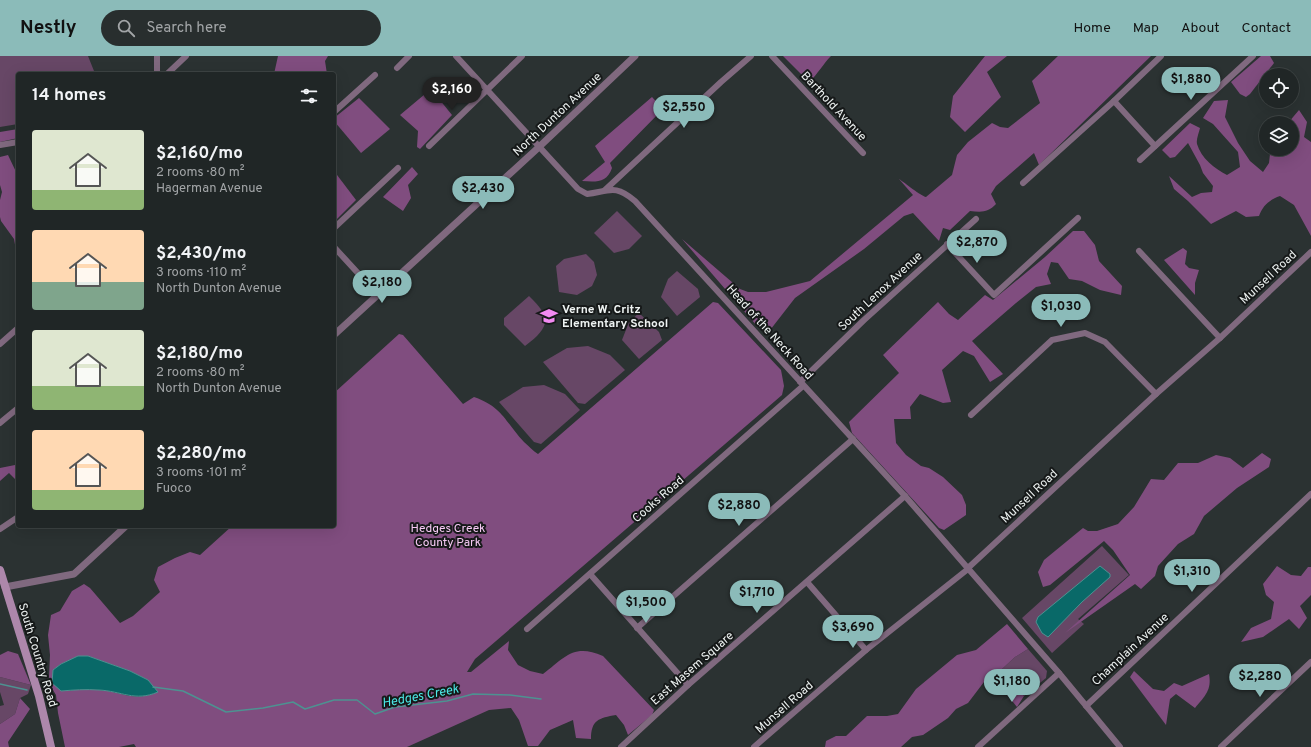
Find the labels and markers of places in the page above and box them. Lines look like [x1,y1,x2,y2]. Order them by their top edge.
pin: $1,880 [1158,67,1224,101]
pin: $2,160 [419,77,485,111]
pin: $2,550 [651,95,717,129]
pin: $2,430 [450,176,516,210]
pin: $2,870 [944,230,1010,264]
pin: $2,180 [349,270,415,304]
pin: $1,030 [1028,294,1094,328]
place label: Verne W. Critz Elementary School [562,302,668,332]
school or university icon: Verne W. Critz Elementary School [539,306,559,326]
pin: $2,880 [706,493,772,527]
pin: $1,310 [1159,559,1225,593]
pin: $1,710 [724,580,790,614]
pin: $1,500 [613,590,679,624]
pin: $3,690 [820,615,886,649]
pin: $2,280 [1227,664,1293,698]
pin: $1,180 [979,669,1045,703]

